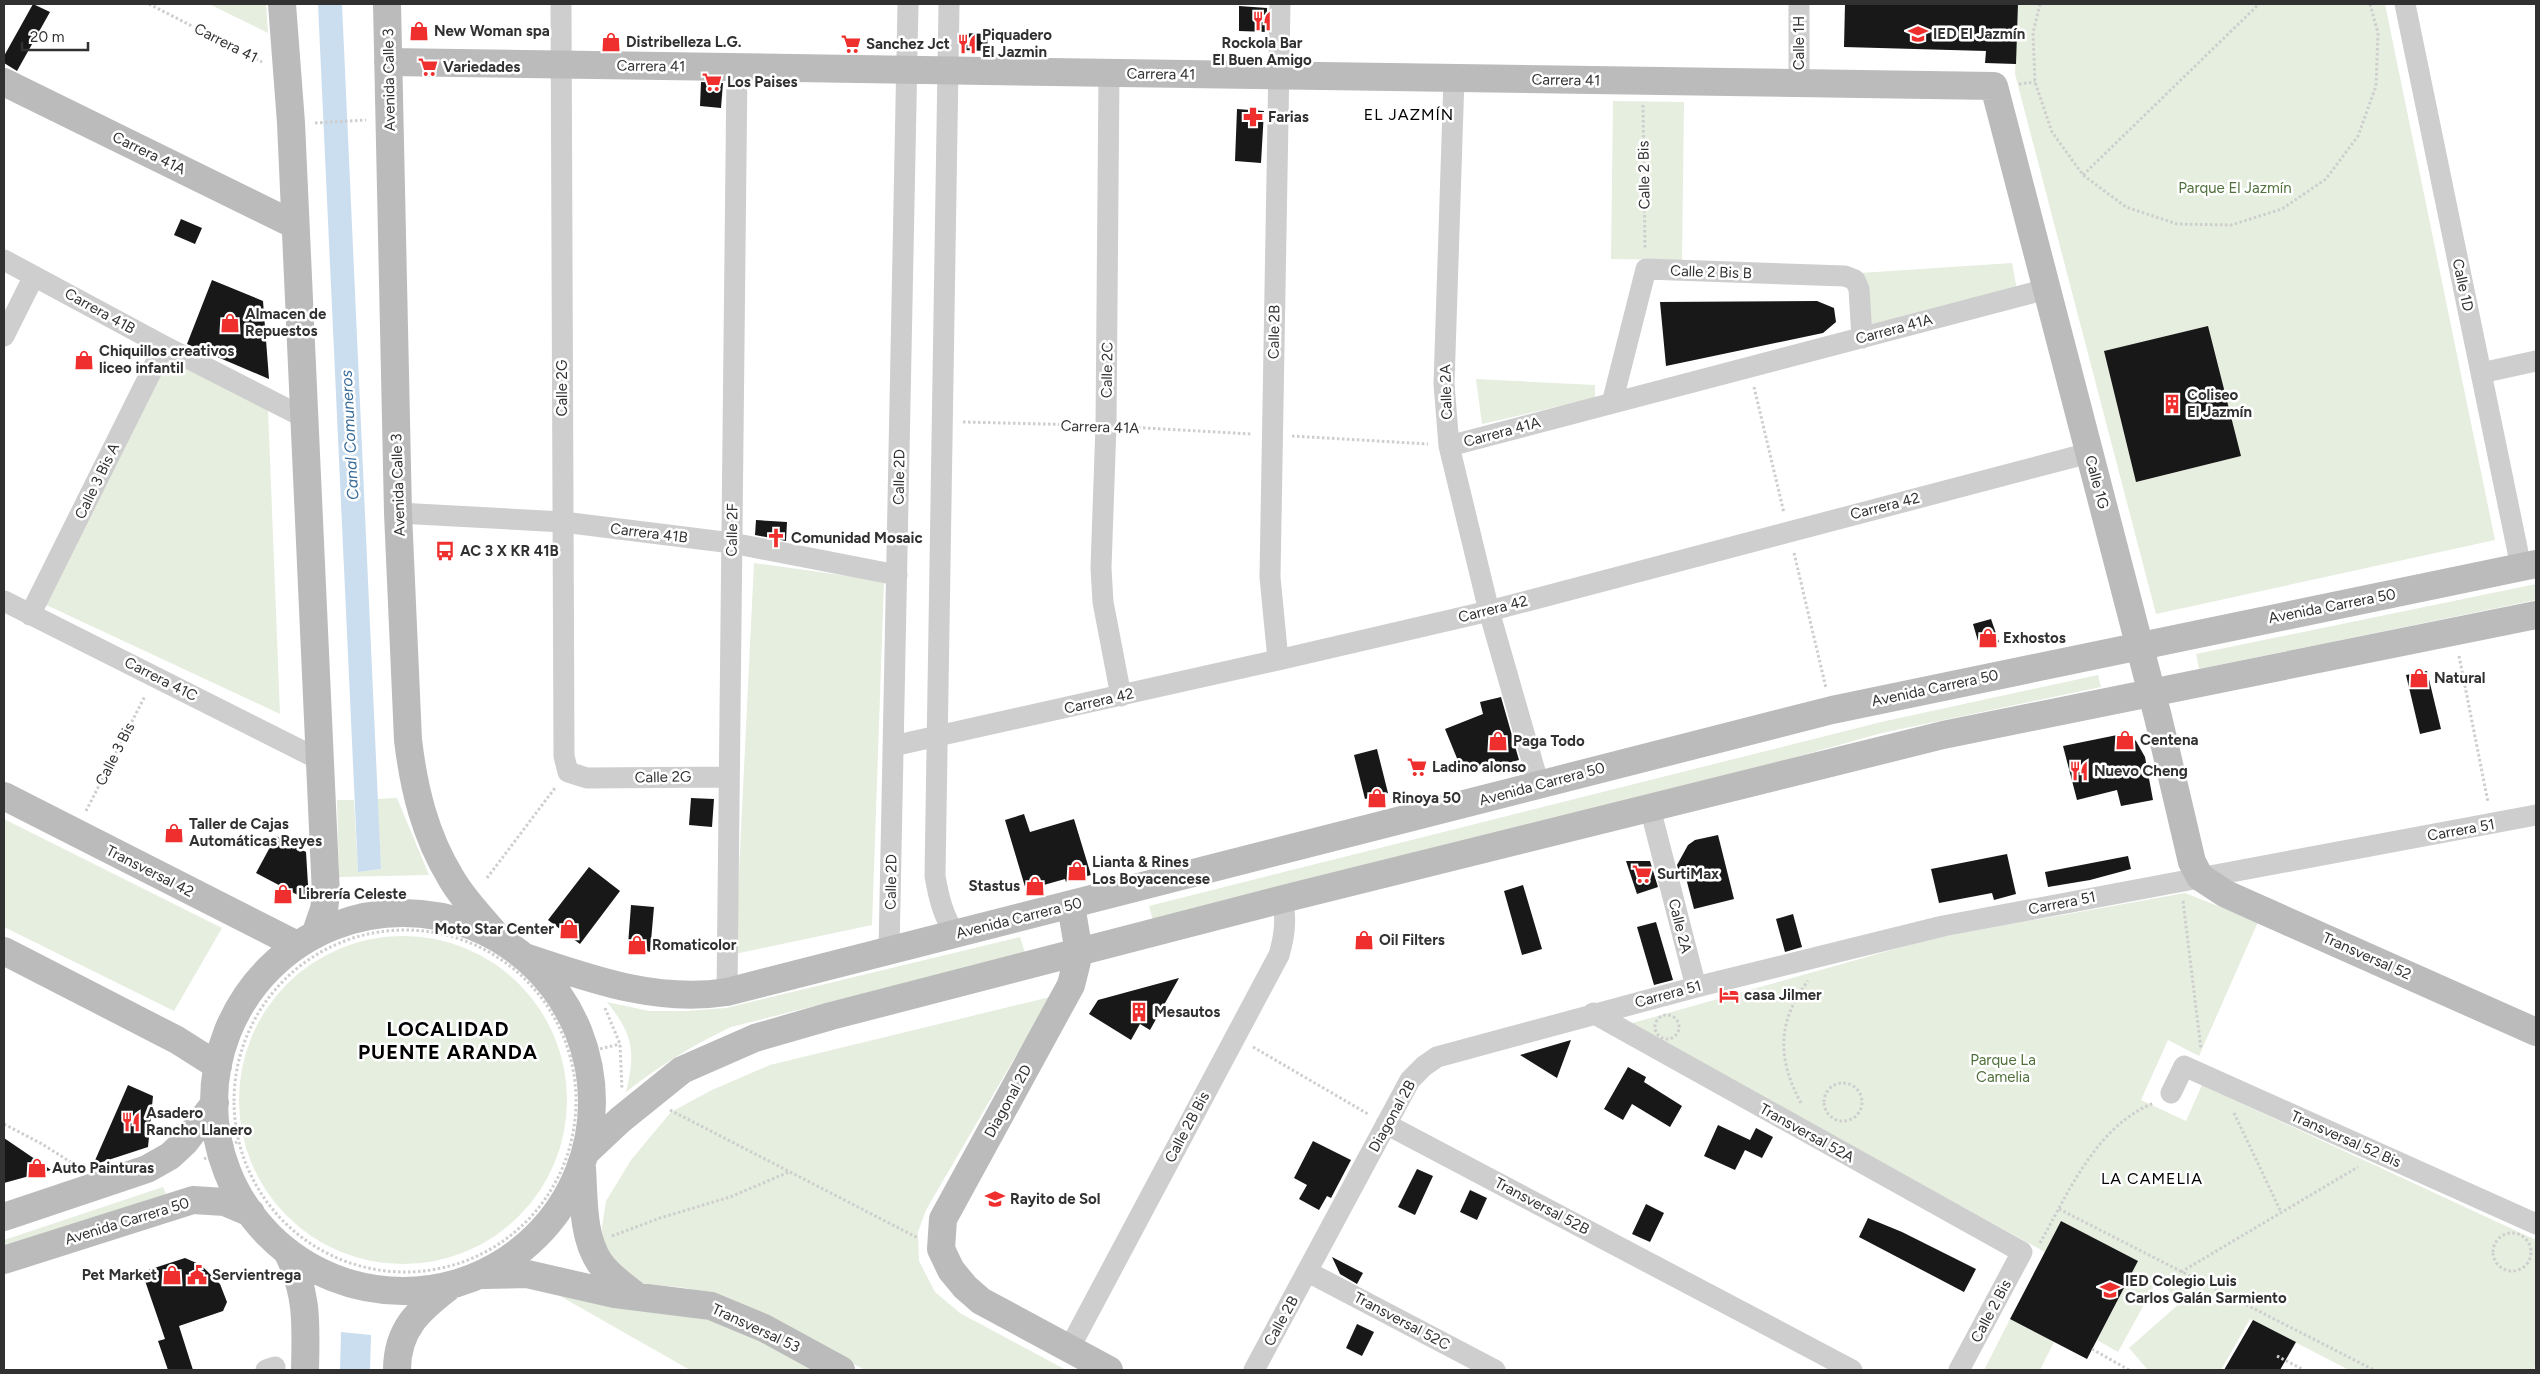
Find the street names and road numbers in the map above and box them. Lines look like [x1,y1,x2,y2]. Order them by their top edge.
street label: Calle 1H [1790,16,1808,70]
street label: Carrera 41 [191,19,261,67]
street label: Avenida Calle 3 [379,28,399,132]
street label: Carrera 41 [616,56,686,76]
street label: Carrera 41 [1126,64,1196,84]
street label: Carrera 41 [1531,70,1601,90]
street label: Carrera 41A [110,128,188,178]
street label: Calle 2 Bis [1634,140,1654,209]
street label: Calle 1D [2449,257,2477,313]
street label: Calle 2 Bis B [1670,262,1752,282]
street label: Carrera 41B [62,284,138,338]
street label: Calle 2B [1265,305,1283,359]
street label: Carrera 41A [1854,310,1934,348]
street label: Calle 2C [1098,342,1116,398]
street label: Calle 2G [553,360,571,416]
street label: Calle 2A [1436,364,1456,420]
street label: Carrera 41A [1462,413,1542,451]
street label: Carrera 41A [1060,417,1140,437]
street label: Avenida Calle 3 [387,433,409,537]
street label: Calle 3 Bis A [71,440,123,522]
street label: Calle 2D [890,449,908,505]
street label: Calle 1G [2081,453,2113,511]
street label: Carrera 42 [1848,489,1922,523]
street label: Calle 2F [723,503,741,557]
street label: Carrera 41B [609,519,689,547]
street label: Avenida Carrera 50 [2267,585,2397,627]
street label: Carrera 42 [1456,592,1530,626]
street label: Carrera 41C [121,653,201,705]
street label: Avenida Carrera 50 [1870,666,2000,710]
street label: Carrera 42 [1062,684,1136,718]
street label: Calle 3 Bis [91,719,139,789]
street label: Avenida Carrera 50 [1477,759,1607,809]
street label: Calle 2G [634,768,692,786]
street label: Carrera 51 [2426,815,2496,845]
street label: Transversal 42 [103,841,197,901]
street label: Calle 2D [882,854,900,910]
street label: Carrera 51 [2027,888,2097,918]
street label: Avenida Carrera 50 [954,894,1084,942]
street label: Calle 2A [1665,897,1695,955]
street label: Transversal 52 [2320,928,2414,984]
street label: Carrera 51 [1633,977,1703,1011]
street label: Diagonal 2D [981,1061,1035,1141]
street label: Diagonal 2B [1365,1077,1419,1155]
street label: Calle 2B Bis [1161,1088,1213,1166]
street label: Transversal 52A [1757,1100,1857,1166]
street label: Transversal 52 Bis [2288,1107,2404,1171]
street label: Transversal 52B [1492,1174,1592,1238]
street label: Avenida Carrera 50 [63,1193,191,1249]
street label: Calle 2 Bis [1967,1276,2015,1346]
street label: Transversal 52C [1351,1288,1453,1354]
street label: Calle 2B [1260,1293,1302,1349]
street label: Transversal 53 [709,1300,803,1356]

